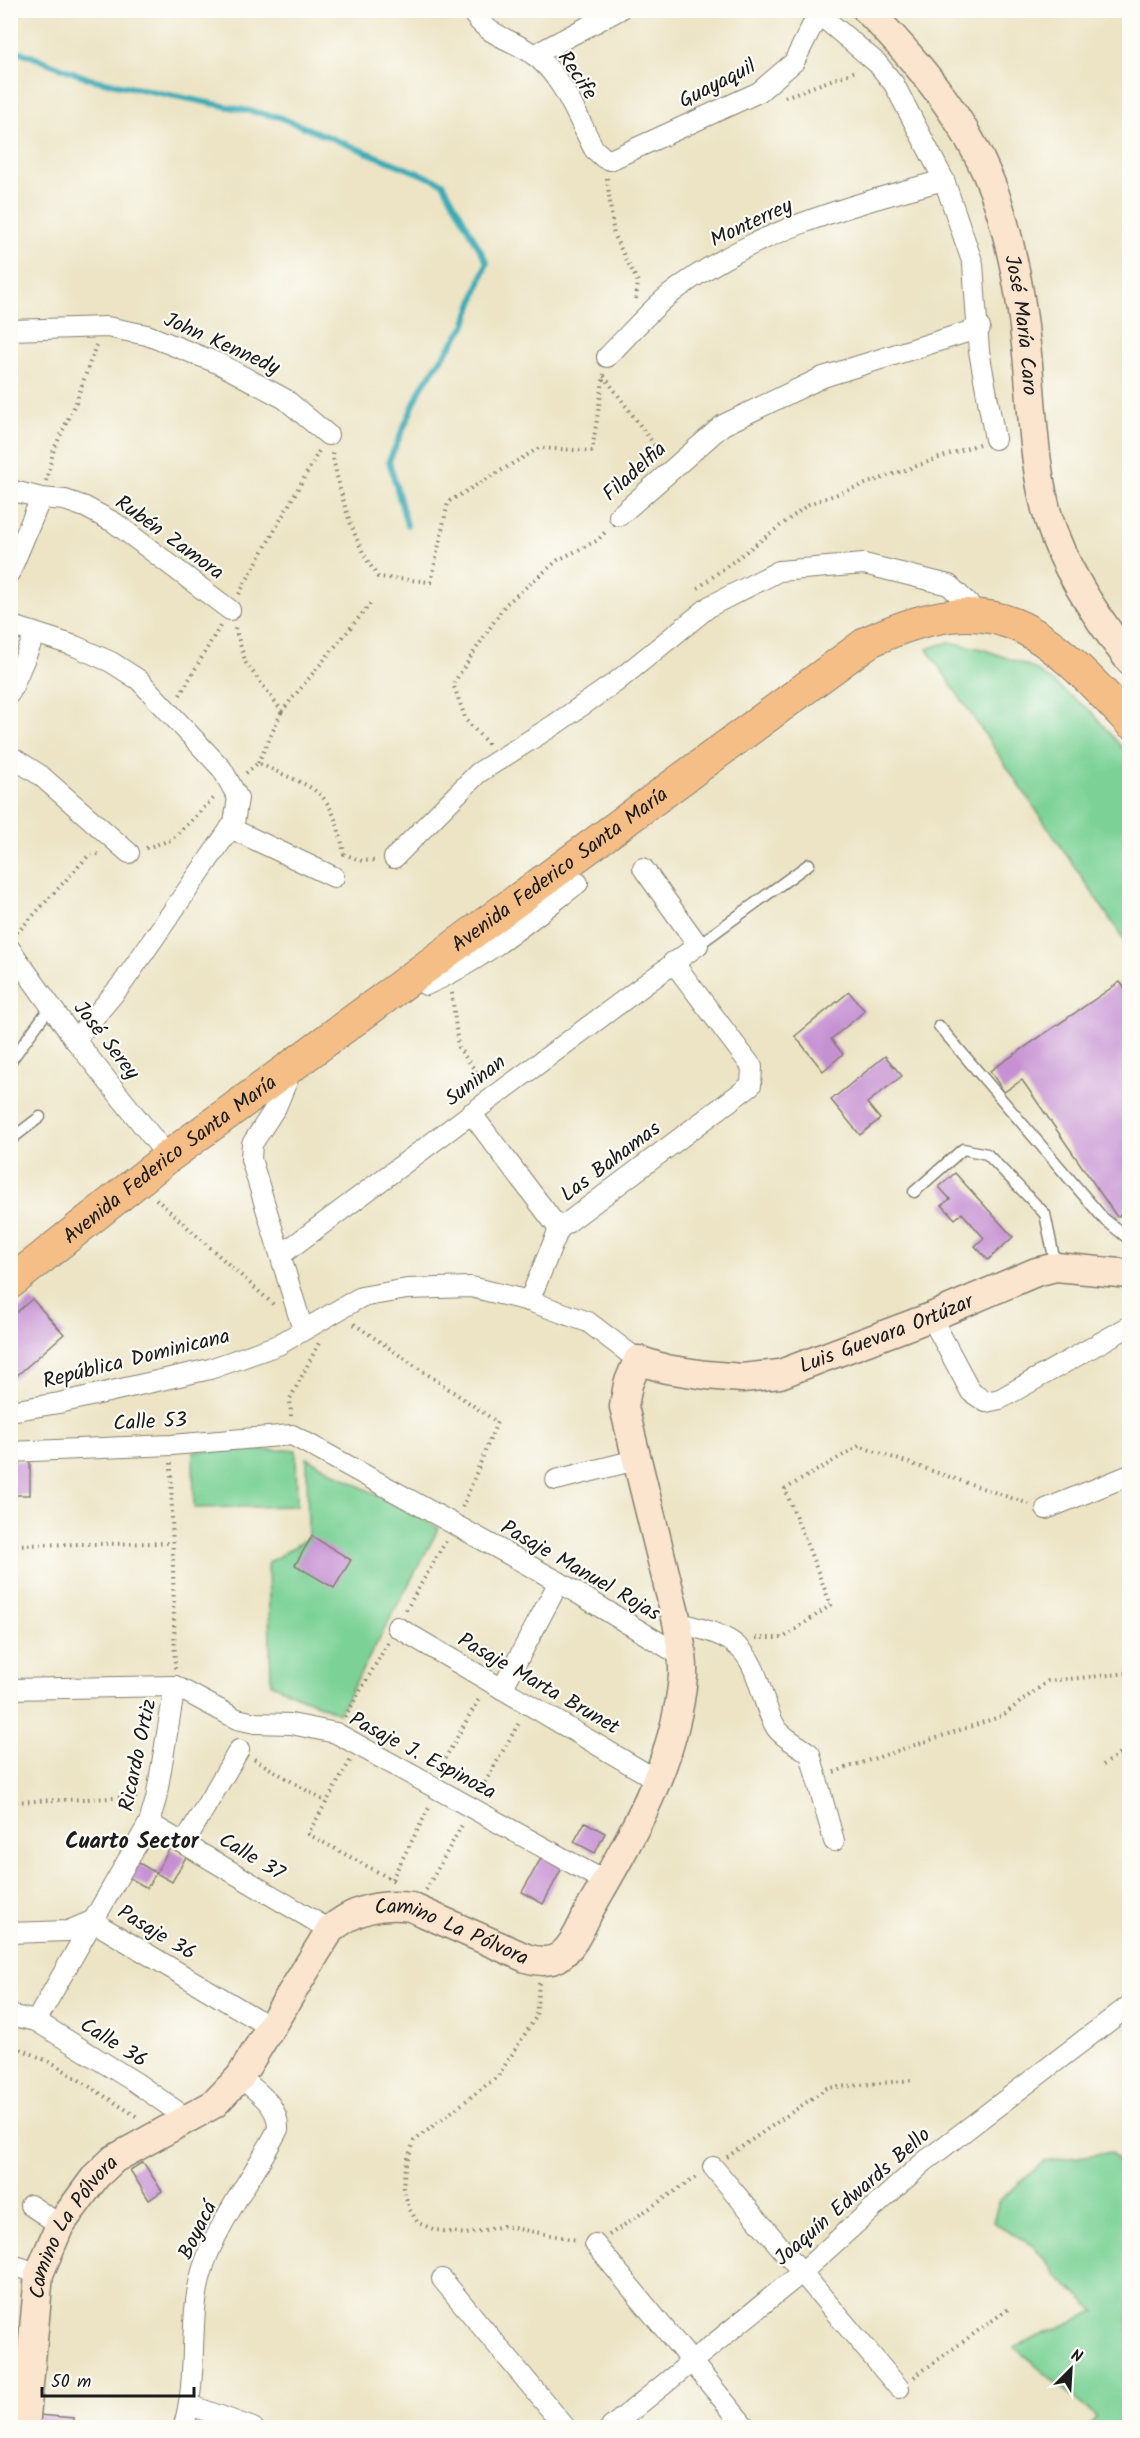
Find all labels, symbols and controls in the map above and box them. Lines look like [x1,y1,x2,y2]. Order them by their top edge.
street label: Recife [548,44,606,108]
street label: Guayaquil [673,51,762,118]
street label: Monterrey [705,190,799,257]
street label: José María Caro [994,252,1046,397]
street label: John Kennedy [158,304,285,385]
street label: Filadelfia [595,434,675,510]
street label: Rubén Zamora [108,487,231,589]
street label: Avenida Federico Santa María [445,779,676,961]
street label: José Serey [64,994,147,1088]
street label: Suninan [438,1047,514,1115]
street label: Avenida Federico Santa María [56,1067,284,1253]
street label: Las Bahamas [554,1113,668,1211]
street label: Luis Guevara Ortúzar [795,1285,980,1383]
street label: República Dominicana [39,1320,233,1399]
street label: Calle 53 [112,1404,188,1441]
street label: Pasaje Manuel Rojas [494,1512,666,1631]
street label: Pasaje Marta Brunet [451,1624,626,1745]
street label: Ricardo Ortiz [110,1696,166,1815]
street label: Pasaje J. Espinoza [343,1704,502,1809]
district label: Cuarto Sector [65,1825,200,1860]
street label: Calle 37 [212,1825,292,1891]
street label: Camino La Pólvora [373,1891,534,1975]
street label: Pasaje 36 [110,1897,202,1970]
street label: Calle 36 [73,2010,153,2077]
street label: Joaquín Edwards Bello [767,2120,939,2275]
street label: Camino La Pólvora [22,2148,127,2300]
street label: Boyacá [170,2194,228,2266]
north arrow [1041,2339,1101,2399]
text: N [1067,2343,1086,2370]
scale bar [42,2360,194,2398]
text: 50 m [51,2368,91,2397]

